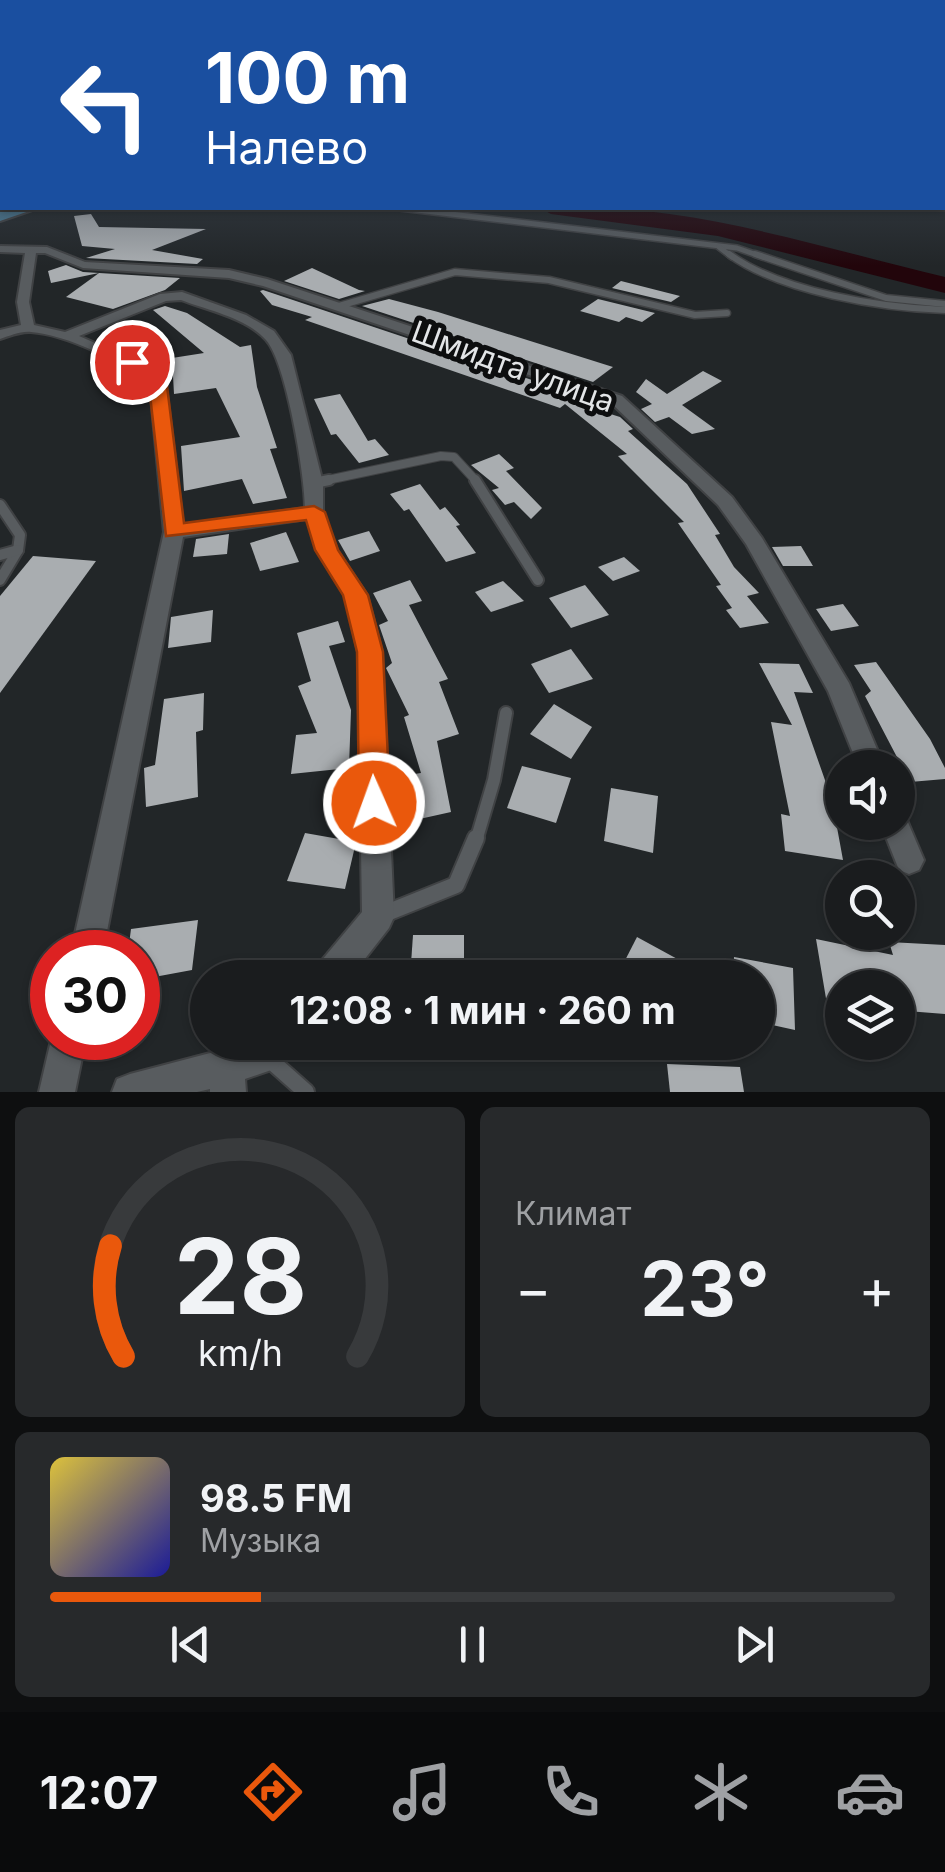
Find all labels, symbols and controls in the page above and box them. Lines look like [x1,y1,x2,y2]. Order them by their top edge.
text: 100 m [205,35,410,120]
icon: left [40,40,170,170]
text: Налево [205,120,368,175]
street label: Шмидта улица [407,313,620,419]
pin [90,320,175,405]
icon: arrive [105,335,160,390]
map controls [825,750,915,1060]
button: sound [825,750,915,840]
position arrow [322,751,426,855]
button: search [825,860,915,950]
speed limit sign: 30 [30,930,160,1060]
button: layers [825,970,915,1060]
text: 12:08 · 1 мин · 260 m [289,987,676,1033]
text: Климат [515,1194,631,1233]
text: 28 [173,1213,307,1339]
text: 23° [640,1243,770,1334]
text: − [515,1256,551,1322]
text: + [859,1256,895,1322]
text: km/h [198,1331,282,1375]
text: 98.5 FM [200,1475,352,1521]
text: Музыка [200,1521,321,1560]
icon: previous [163,1617,218,1672]
icon: pause [445,1617,500,1672]
icon: next [727,1617,782,1672]
icon: directions [238,1757,308,1827]
icon: music [387,1757,457,1827]
icon: phone [536,1757,606,1827]
icon: climate [686,1757,756,1827]
icon: car [835,1757,905,1827]
text: 12:07 [40,1765,158,1820]

